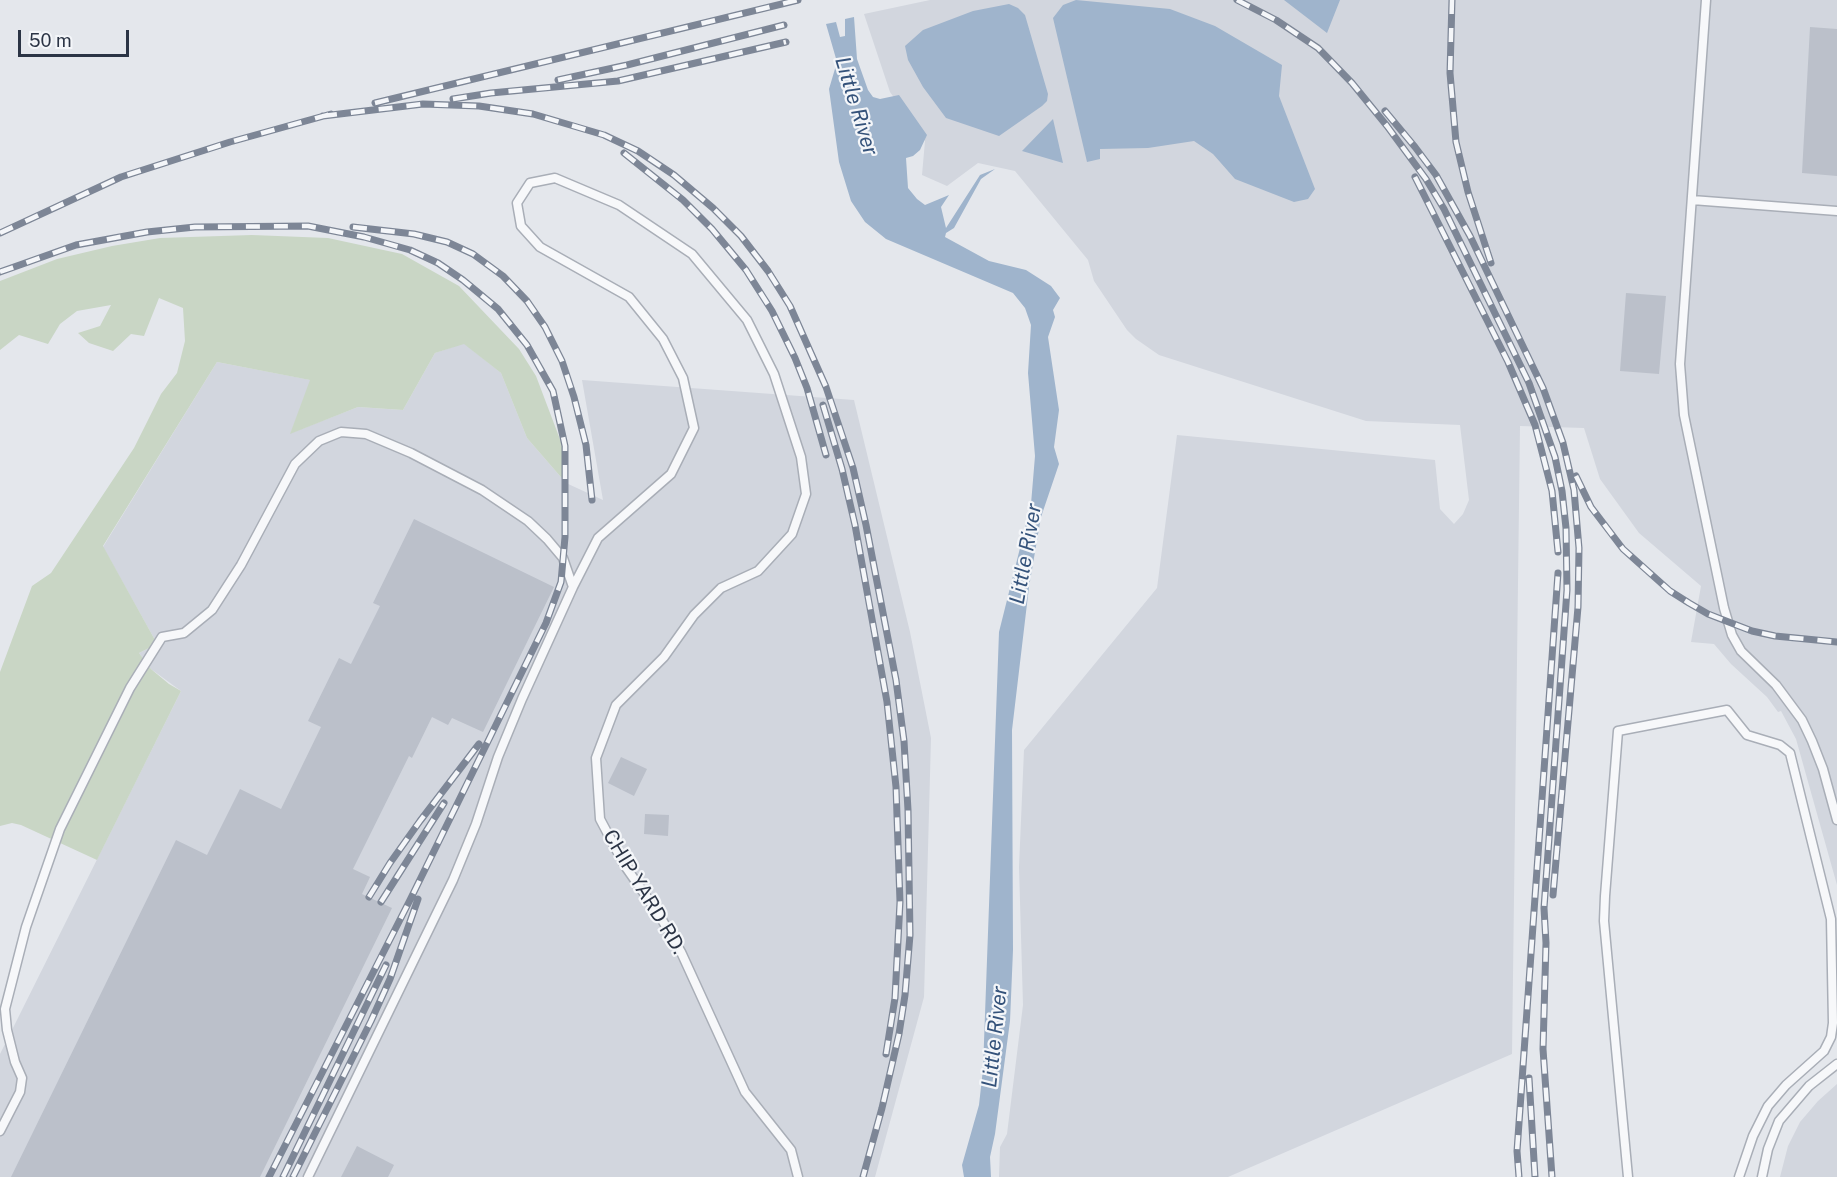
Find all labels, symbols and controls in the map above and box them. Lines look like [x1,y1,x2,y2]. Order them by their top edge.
scale bar [21,18,132,56]
text: 50 m [29,30,72,51]
water label: Little River [829,54,883,158]
water label: Little River [1005,502,1047,606]
street label: CHIP YARD RD. [597,825,691,959]
water label: Little River [977,985,1013,1089]

